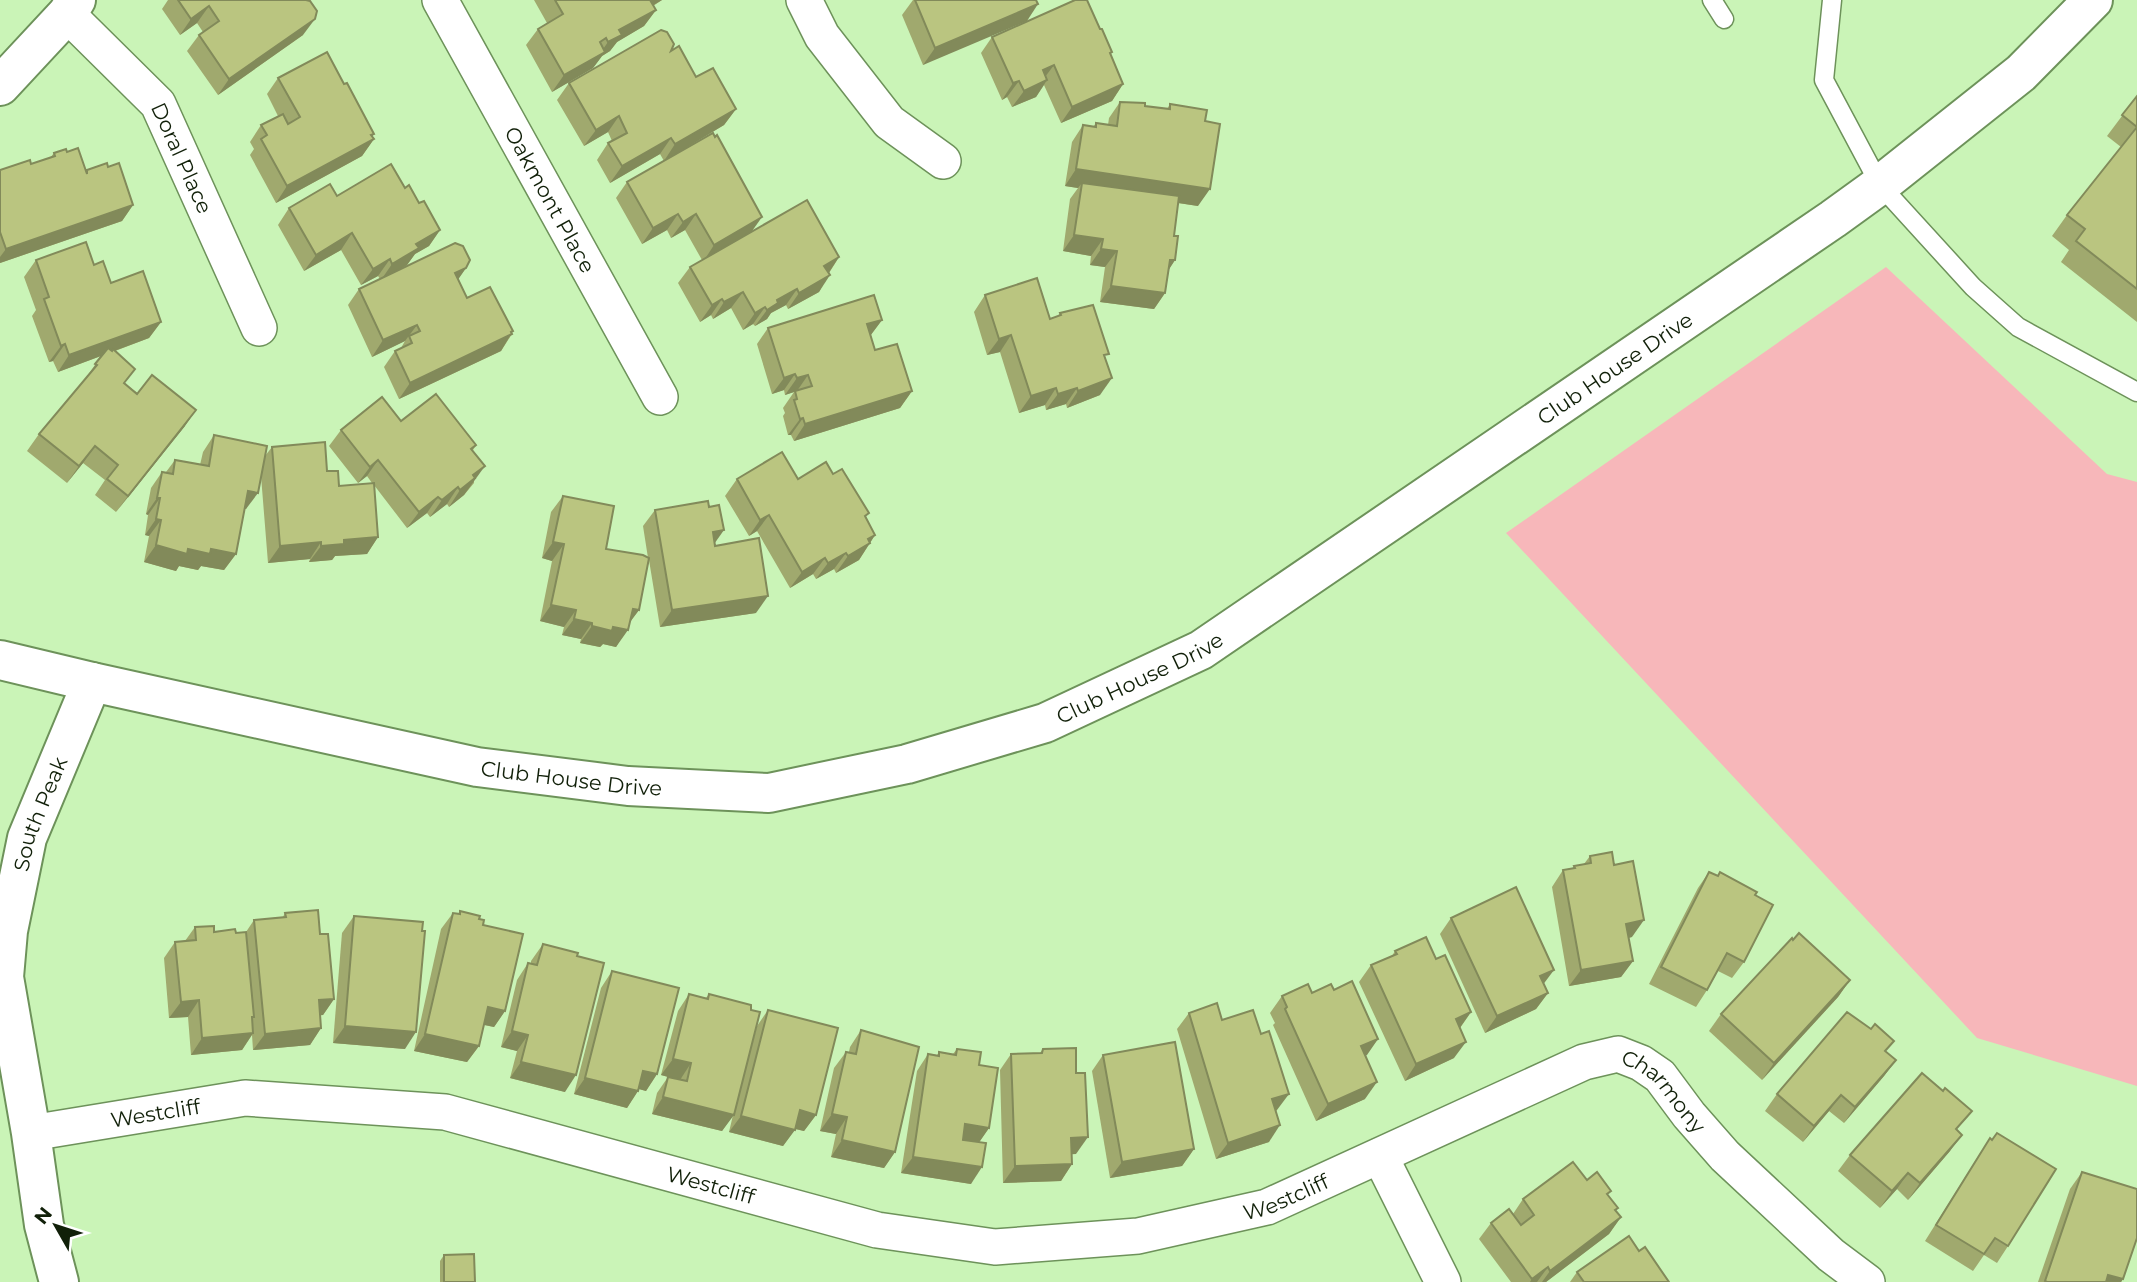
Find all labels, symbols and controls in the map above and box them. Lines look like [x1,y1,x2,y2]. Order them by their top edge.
street label: Doral Place [146,98,218,217]
street label: Oakmont Place [500,122,601,277]
street label: Club House Drive [1532,306,1697,430]
street label: Club House Drive [1052,626,1228,729]
street label: South Peak [8,752,72,873]
street label: Club House Drive [479,755,663,800]
street label: Charmony [1618,1044,1712,1138]
street label: Westcliff [109,1093,203,1132]
street label: Westcliff [664,1161,759,1209]
street label: Westcliff [1241,1168,1333,1225]
north arrow [21,1191,91,1261]
text: N [29,1202,57,1229]

